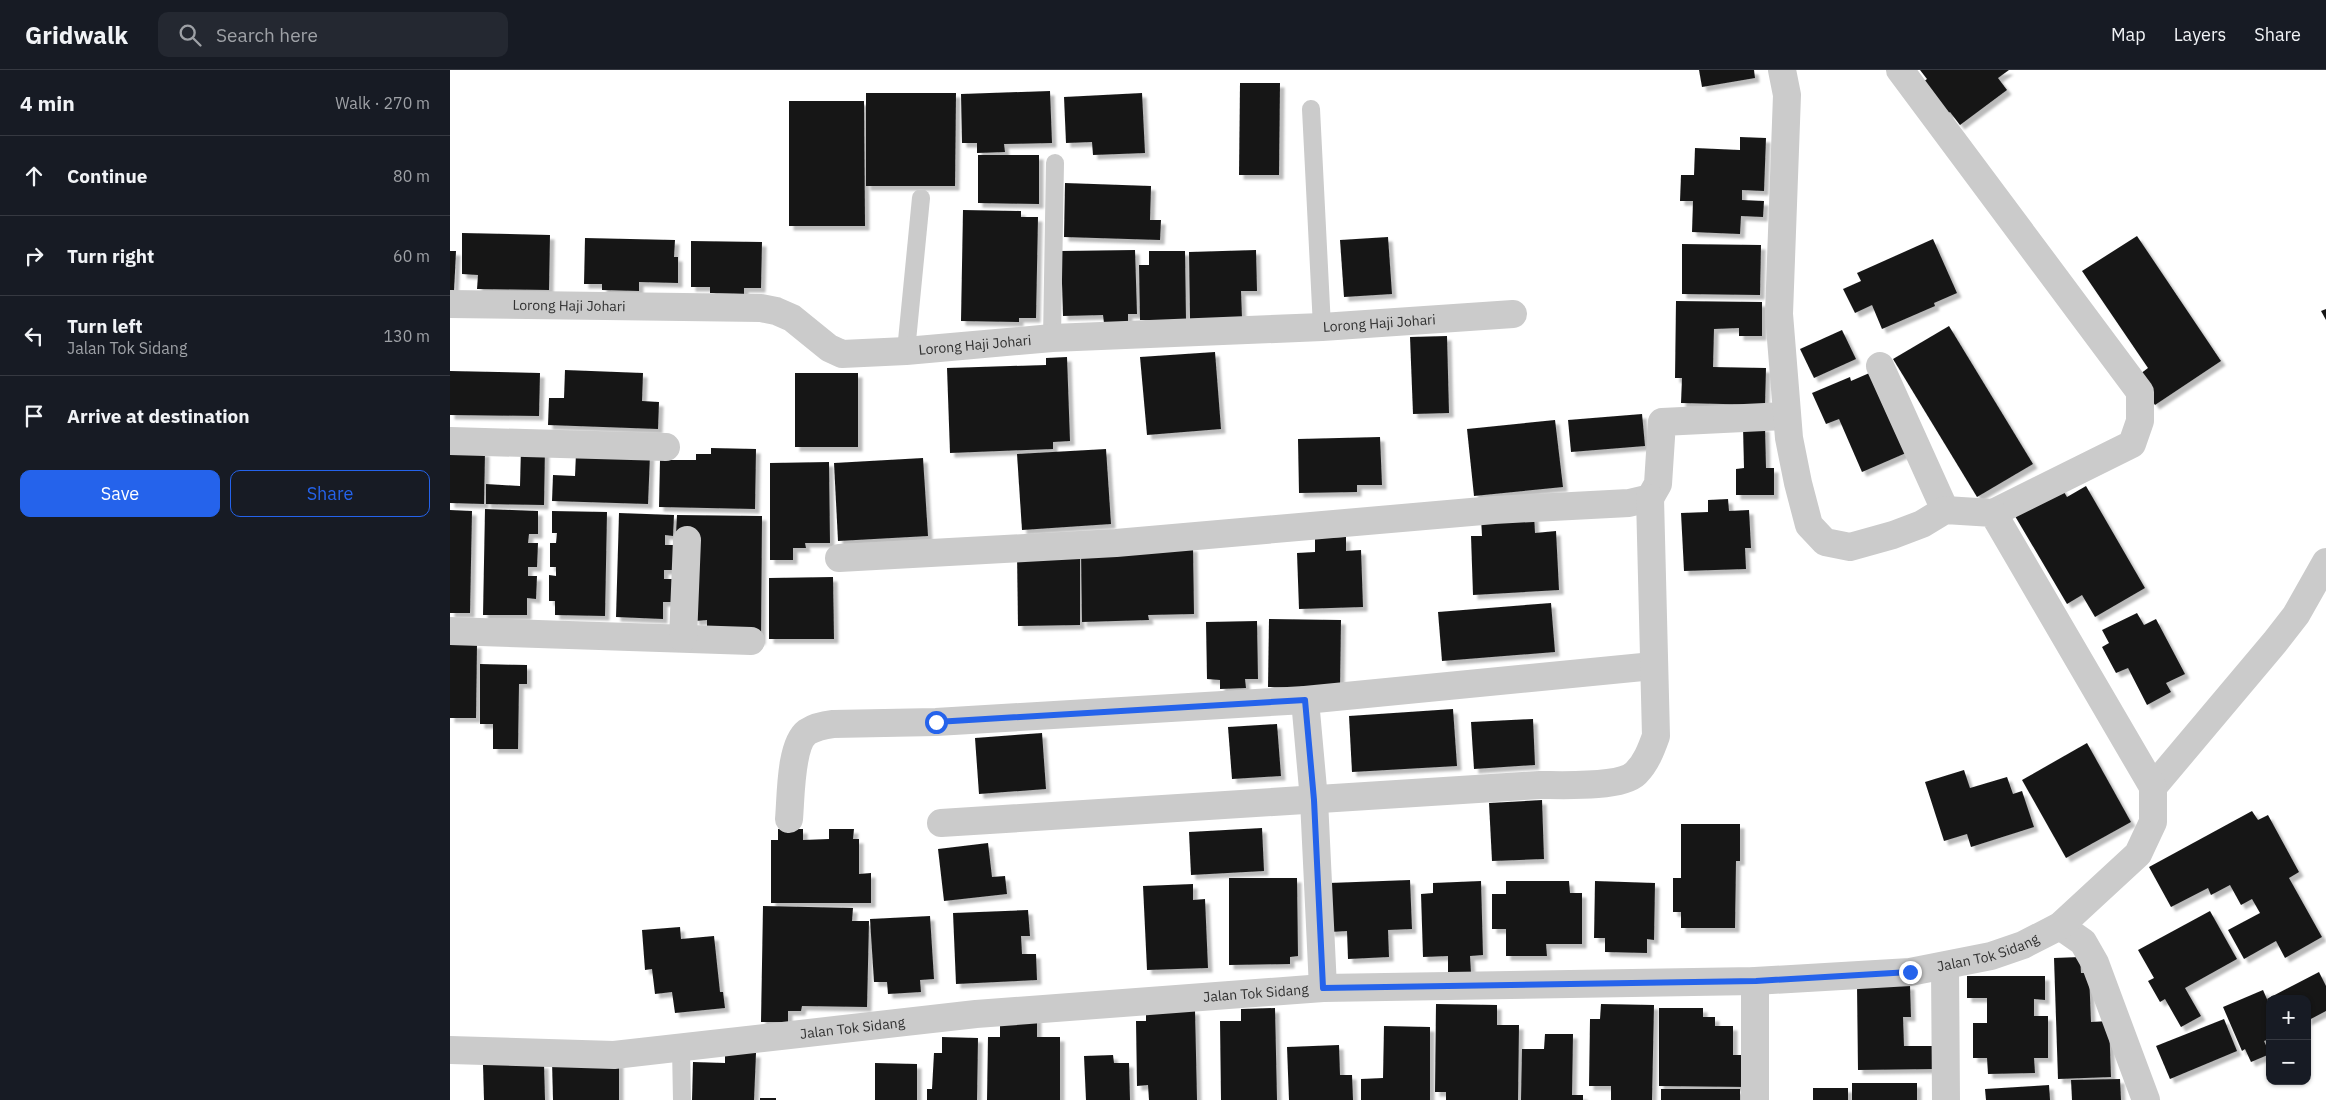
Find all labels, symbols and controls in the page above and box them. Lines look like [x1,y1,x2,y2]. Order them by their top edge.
search box [158,12,508,57]
text: Gridwalk [25,19,128,51]
icon: search [176,21,204,49]
text: Search here [216,23,318,47]
text: Map [2111,23,2146,46]
text: Layers [2174,23,2226,46]
text: Share [2254,23,2301,46]
text: 4 min [20,89,75,117]
text: Walk · 270 m [335,93,430,113]
icon: ahead [20,162,48,190]
text: Continue [67,164,147,188]
text: 80 m [393,166,430,186]
icon: right [20,242,48,270]
text: Turn right [67,244,154,268]
text: 60 m [393,246,430,266]
street label: Lorong Haji Johari [512,296,626,315]
street label: Lorong Haji Johari [1322,310,1436,336]
text: Turn left [67,314,143,338]
icon: left [20,322,48,350]
text: 130 m [383,326,430,346]
street label: Lorong Haji Johari [918,331,1032,359]
text: Jalan Tok Sidang [67,338,187,358]
icon: arrive [20,402,48,430]
text: Arrive at destination [67,404,250,428]
button: Save [20,470,220,517]
button: Share [230,470,430,517]
route start [925,711,948,734]
street label: Jalan Tok Sidang [1935,929,2042,975]
route end [1899,961,1922,984]
street label: Jalan Tok Sidang [1203,980,1310,1006]
map controls [2266,995,2311,1085]
button: + [2266,995,2311,1040]
street label: Jalan Tok Sidang [799,1013,906,1043]
button: − [2266,1040,2311,1085]

